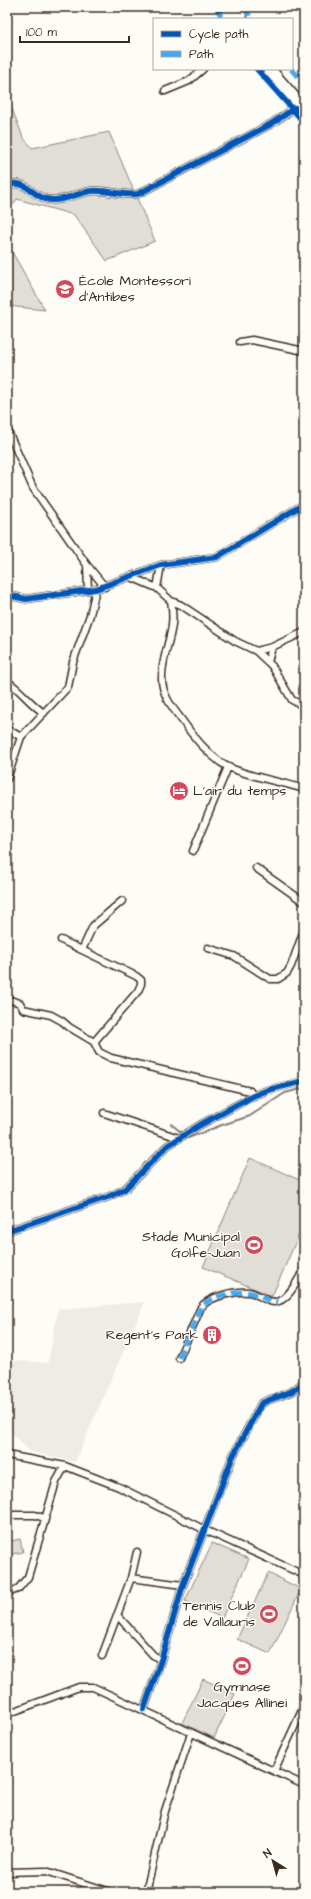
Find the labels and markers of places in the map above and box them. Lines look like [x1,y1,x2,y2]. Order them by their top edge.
place label: École Montessori d'Antibes [79,271,191,307]
school or university icon: École Montessori d'Antibes [54,278,76,300]
hotel icon: L'air du temps [168,780,190,802]
place label: L'air du temps [193,781,286,801]
place label: Stade Municipal Golfe-Juan [142,1227,240,1263]
sports icon: Stade Municipal Golfe-Juan [243,1234,265,1256]
building icon: Regent's Park [201,1324,223,1346]
place label: Regent's Park [106,1325,198,1345]
place label: Tennis Club de Vallauris [183,1596,255,1632]
sports icon: Tennis Club de Vallauris [258,1603,280,1625]
sports icon: Gymnase Jacques Allinei [231,1655,253,1677]
place label: Gymnase Jacques Allinei [197,1677,287,1713]

